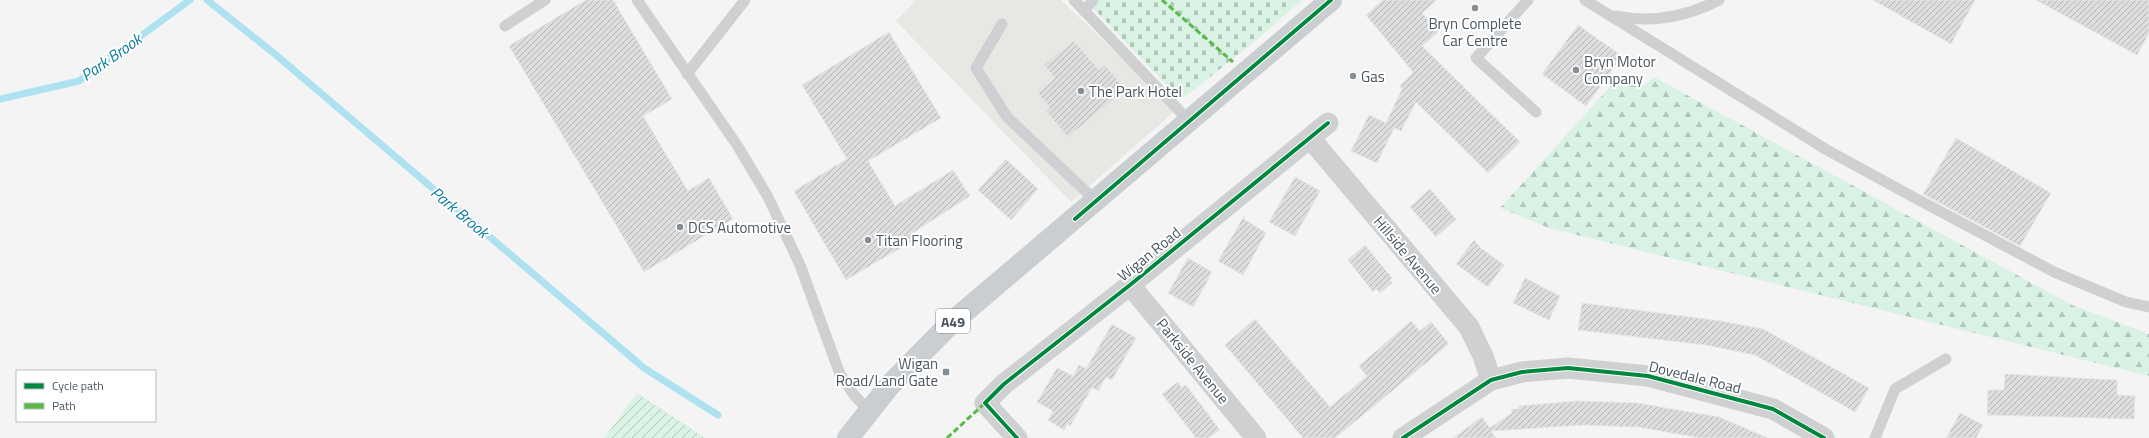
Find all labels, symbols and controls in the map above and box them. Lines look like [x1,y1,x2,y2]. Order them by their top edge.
marker: Bryn Complete Car Centre [1470,3,1480,13]
place label: Bryn Complete Car Centre [1428,12,1522,52]
water label: Park Brook [76,26,148,87]
place label: Bryn Motor Company [1584,50,1656,90]
place label: Gas [1361,65,1385,88]
marker: Bryn Motor Company [1571,65,1581,75]
marker: Gas [1348,71,1358,81]
place label: The Park Hotel [1089,80,1182,103]
marker: The Park Hotel [1076,86,1086,96]
water label: Park Brook [426,180,496,245]
street label: Hillside Avenue [1368,211,1448,299]
place label: DCS Automotive [688,216,791,239]
street label: Wigan Road [1112,221,1186,287]
marker: DCS Automotive [675,222,685,232]
place label: Titan Flooring [876,229,963,252]
marker: Titan Flooring [863,235,873,245]
road number: A49 [936,309,970,333]
street label: Parkside Avenue [1151,313,1235,409]
place label: Wigan Road/Land Gate [836,352,938,392]
street label: Dovedale Road [1646,354,1744,400]
marker: Wigan Road/Land Gate [941,367,951,377]
legend [16,370,156,422]
text: Cycle path [52,376,104,395]
text: Path [52,396,76,415]

